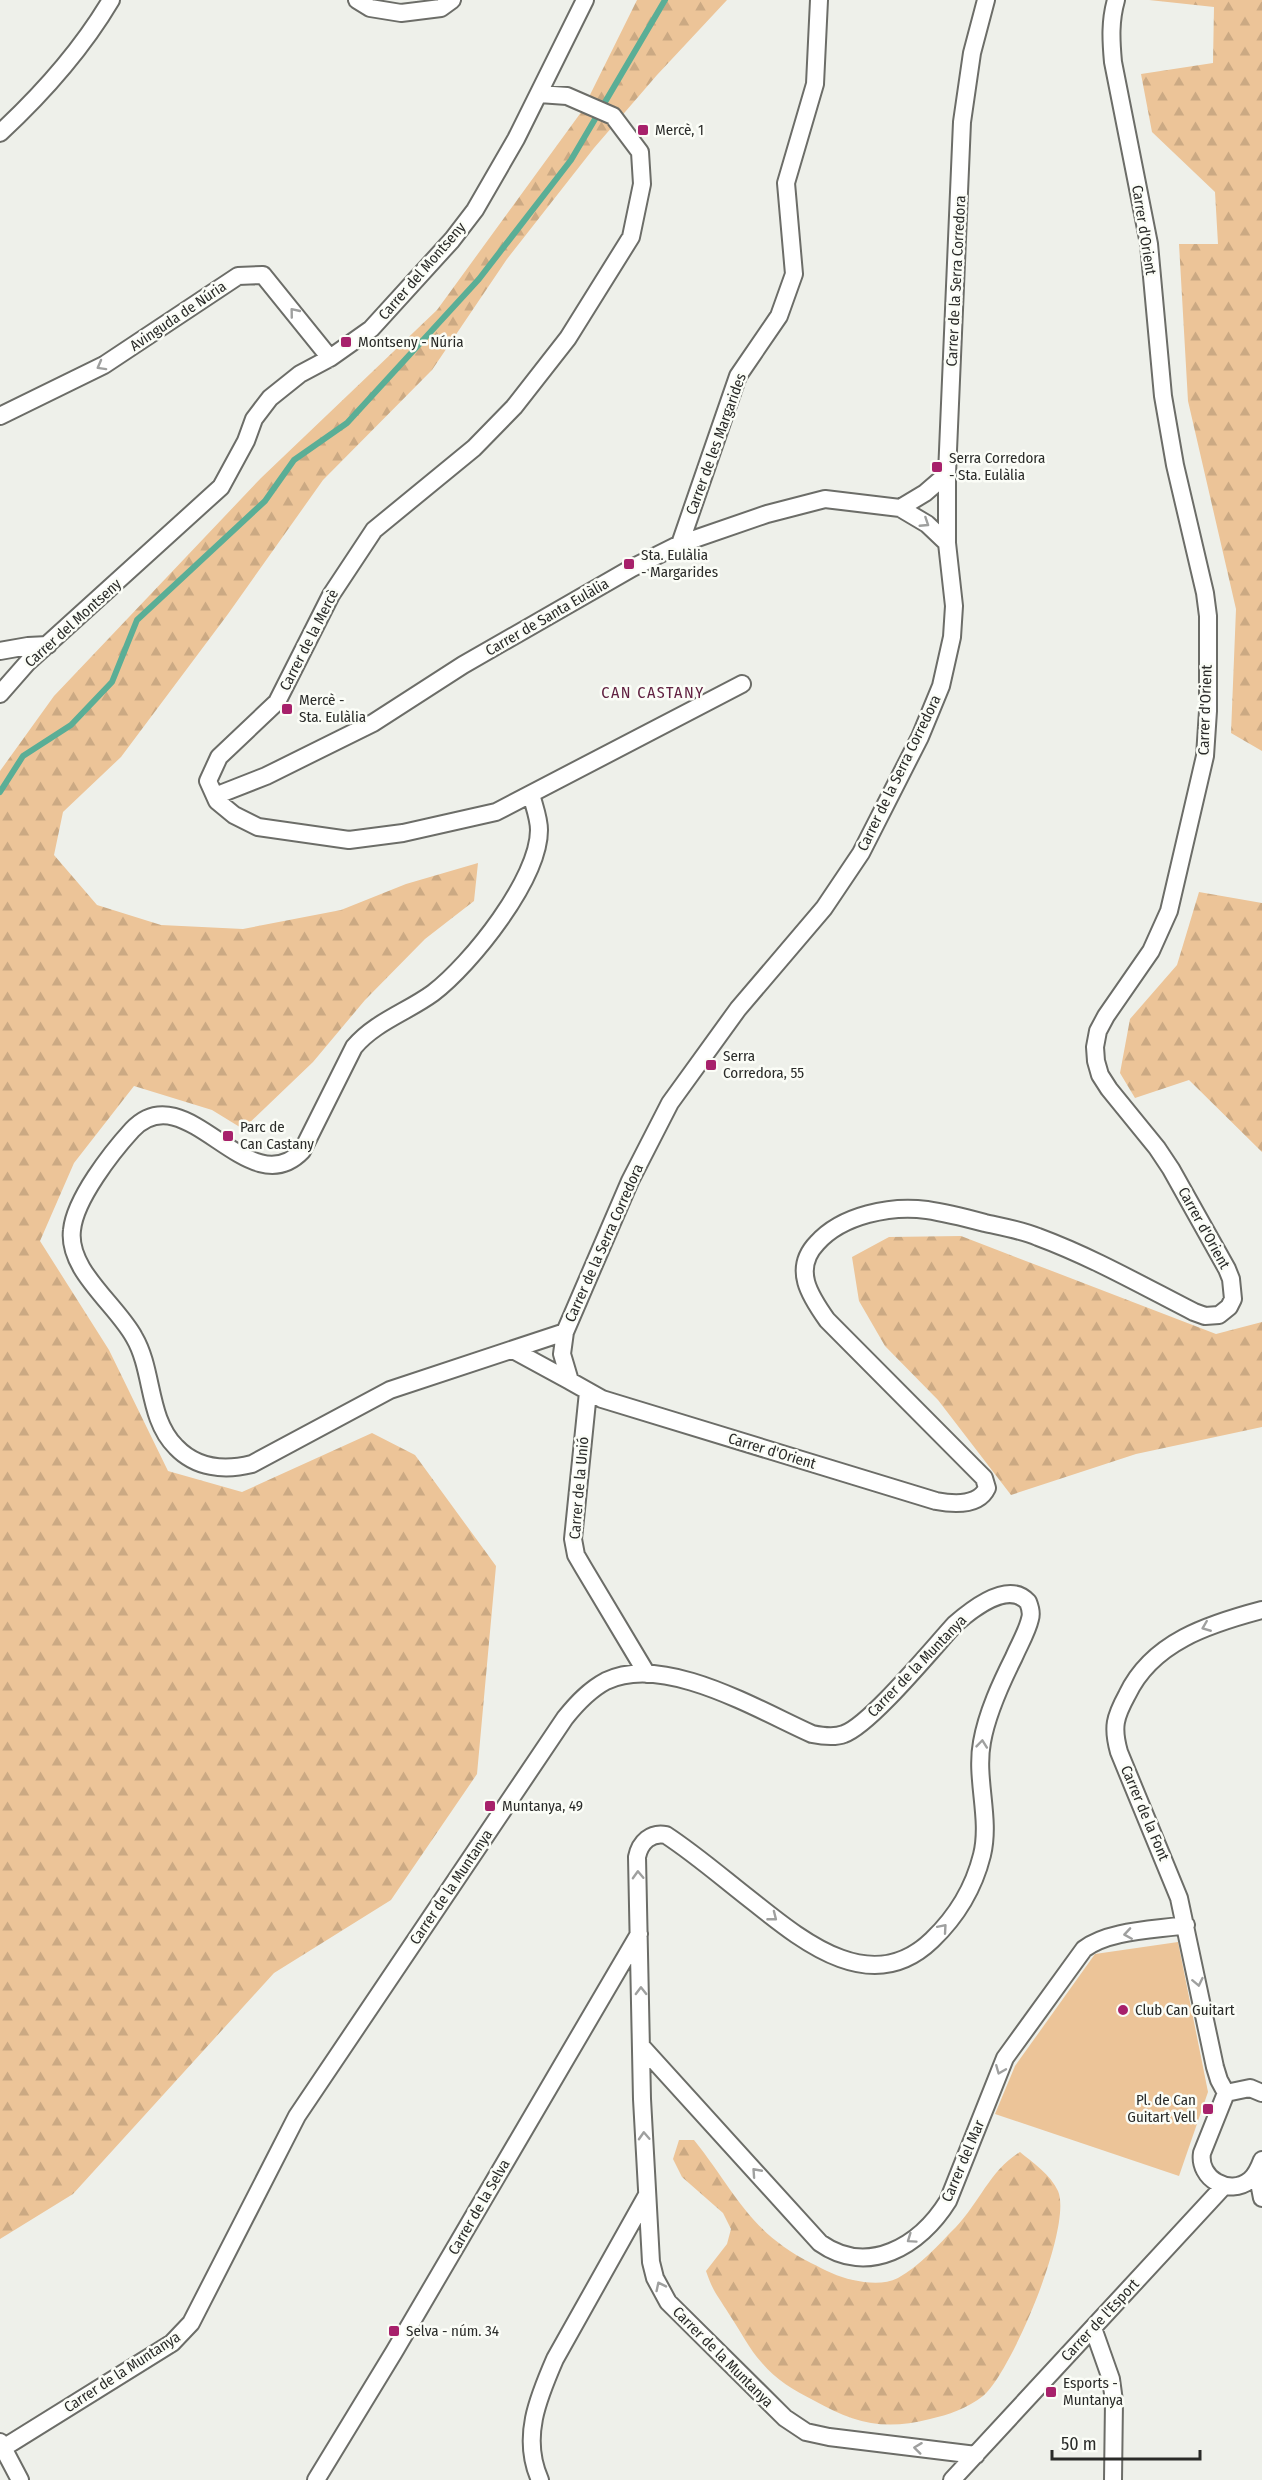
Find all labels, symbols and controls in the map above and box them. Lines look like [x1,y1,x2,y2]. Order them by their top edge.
place label: Mercè, 1 [655,121,704,139]
marker: Mercè, 1 [636,123,650,137]
street label: Carrer d'Orient [1128,184,1160,276]
street label: Carrer de la Serra Corredora [943,195,969,367]
street label: Carrer del Montseny [375,218,470,324]
street label: Avinguda de Núria [126,277,230,355]
one-way arrow [290,308,301,319]
place label: Montseny - Núria [358,333,464,351]
marker: Montseny - Núria [339,335,353,349]
one-way arrow [97,359,108,370]
street label: Carrer de les Margarides [682,371,750,517]
place label: Serra Corredora - Sta. Eulàlia [949,449,1045,484]
marker: Serra Corredora - Sta. Eulàlia [930,460,944,474]
one-way arrow [919,516,929,528]
place label: Sta. Eulàlia - Margarides [641,546,718,581]
marker: Sta. Eulàlia - Margarides [622,557,636,571]
street label: Carrer de Santa Eulàlia [482,574,612,660]
street label: Carrer del Montseny [21,575,125,671]
street label: Carrer de la Mercè [276,586,342,694]
street label: Carrer d'Orient [1194,664,1216,756]
district label: CAN CASTANY [601,683,705,702]
place label: Mercè - Sta. Eulàlia [299,691,366,726]
street label: Carrer de la Serra Corredora [853,692,945,854]
marker: Mercè - Sta. Eulàlia [280,702,294,716]
place label: Serra Corredora, 55 [723,1047,804,1082]
marker: Serra Corredora, 55 [704,1058,718,1072]
place label: Parc de Can Castany [240,1118,314,1153]
marker: Parc de Can Castany [221,1129,235,1143]
street label: Carrer de la Serra Corredora [561,1161,647,1325]
street label: Carrer d'Orient [1174,1184,1234,1272]
street label: Carrer d'Orient [726,1429,818,1473]
street label: Carrer de la Unió [566,1436,592,1540]
street label: Carrer de la Muntanya [864,1611,970,1721]
one-way arrow [1202,1620,1213,1632]
one-way arrow [975,1739,988,1749]
street label: Carrer de la Font [1117,1763,1173,1863]
place label: Muntanya, 49 [502,1797,583,1815]
marker: Muntanya, 49 [483,1799,497,1813]
street label: Carrer de la Muntanya [406,1826,496,1948]
one-way arrow [631,1871,644,1880]
one-way arrow [766,1910,777,1921]
one-way arrow [936,1924,947,1935]
one-way arrow [1124,1927,1134,1940]
one-way arrow [1191,1977,1204,1987]
one-way arrow [634,1986,647,1995]
place label: Club Can Guitart [1135,2001,1235,2019]
marker: Club Can Guitart [1116,2003,1130,2017]
one-way arrow [995,2063,1007,2074]
place label: Pl. de Can Guitart Vell [1127,2091,1196,2126]
marker: Pl. de Can Guitart Vell [1201,2102,1215,2116]
street label: Carrer del Mar [938,2117,989,2205]
one-way arrow [638,2131,651,2140]
street label: Carrer de la Selva [444,2156,514,2258]
one-way arrow [752,2168,763,2179]
one-way arrow [907,2232,918,2243]
street label: Carrer de l'Esport [1057,2275,1143,2365]
one-way arrow [655,2281,667,2292]
street label: Carrer de la Muntanya [669,2303,777,2411]
place label: Selva - núm. 34 [406,2322,499,2340]
marker: Selva - núm. 34 [387,2324,401,2338]
street label: Carrer de la Muntanya [60,2328,184,2416]
place label: Esports - Muntanya [1063,2374,1123,2409]
marker: Esports - Muntanya [1044,2385,1058,2399]
scale bar [1052,2423,1200,2461]
text: 50 m [1061,2433,1097,2455]
one-way arrow [913,2442,922,2455]

